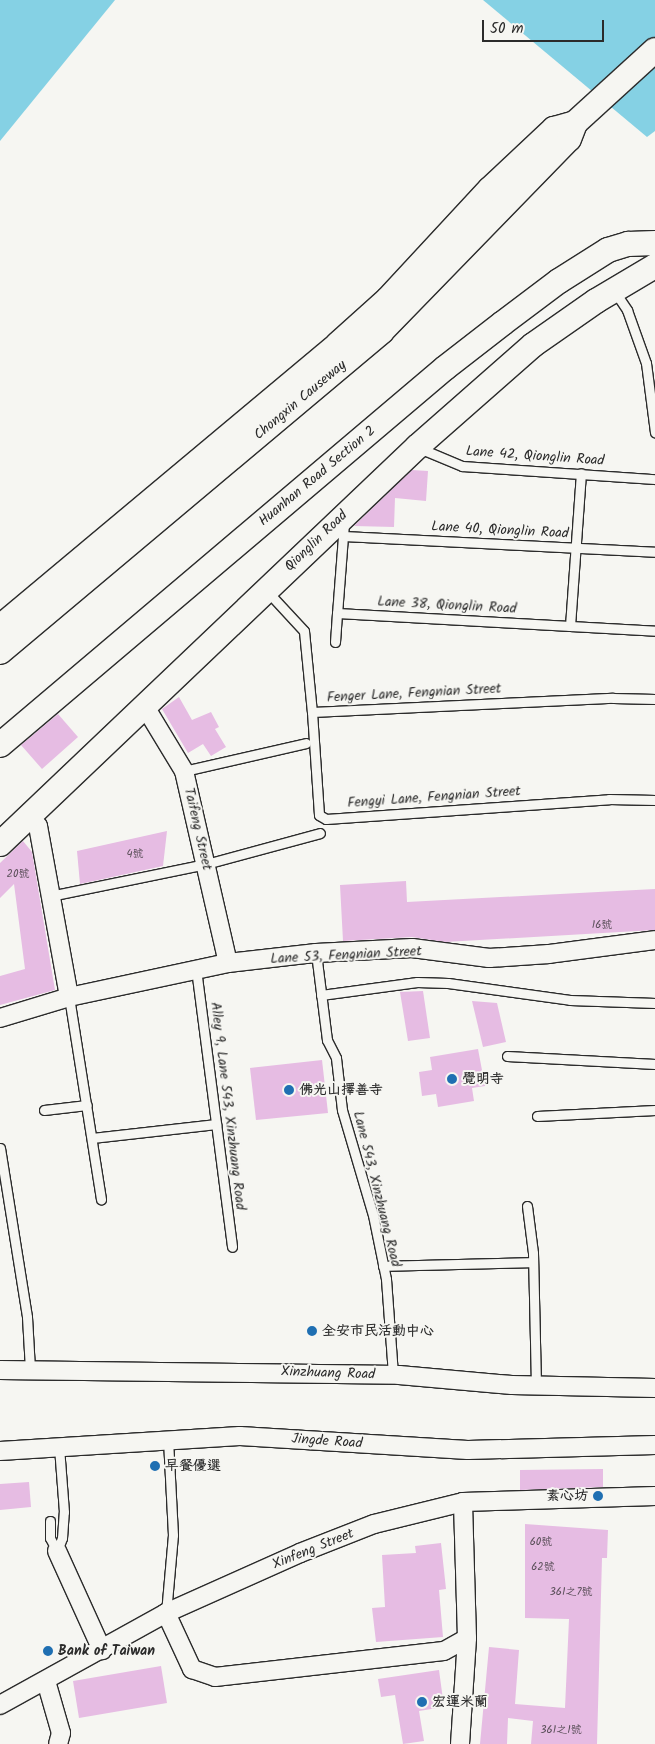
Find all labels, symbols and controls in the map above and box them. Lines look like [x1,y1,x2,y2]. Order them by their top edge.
scale bar [485,10,608,42]
text: 50 m [490,17,524,41]
street label: Chongxin Causeway [250,357,350,443]
street label: Huanhan Road Section 2 [255,422,379,530]
street label: Lane 42, Qionglin Road [465,443,605,469]
street label: Qionglin Road [281,507,351,575]
street label: Lane 40, Qionglin Road [431,518,569,542]
street label: Lane 38, Qionglin Road [377,593,517,617]
street label: Fenger Lane, Fengnian Street [326,680,502,706]
street label: Fengyi Lane, Fengnian Street [347,783,521,811]
street label: Taifeng Street [180,786,216,872]
house number: 4號 [126,847,144,861]
house number: 20號 [7,867,29,881]
house number: 16號 [592,918,612,932]
street label: Lane 53, Fengnian Street [270,943,422,967]
street label: Alley 9, Lane 543, Xinzhuang Road [207,1001,249,1211]
place label: 覺明寺 [462,1071,504,1087]
marker: 覺明寺 [446,1073,458,1085]
place label: 佛光山擇善寺 [299,1082,383,1098]
marker: 佛光山擇善寺 [283,1084,295,1096]
street label: Lane 543, Xinzhuang Road [350,1109,404,1269]
place label: 全安市民活動中心 [322,1323,434,1339]
marker: 全安市民活動中心 [306,1325,318,1337]
street label: Xinzhuang Road [281,1363,375,1383]
street label: Jingde Road [291,1430,363,1452]
place label: 早餐優選 [165,1458,221,1474]
marker: 早餐優選 [149,1460,161,1472]
place label: 素心坊 [546,1488,588,1504]
marker: 素心坊 [592,1490,604,1502]
street label: Xinfeng Street [270,1525,356,1573]
house number: 60號 [530,1535,552,1549]
house number: 62號 [531,1560,555,1574]
house number: 361之7號 [550,1585,592,1599]
place label: Bank of Taiwan [58,1643,155,1659]
marker: Bank of Taiwan [42,1645,54,1657]
place label: 宏運米蘭 [432,1694,488,1710]
marker: 宏運米蘭 [416,1696,428,1708]
house number: 361之1號 [540,1723,582,1737]

